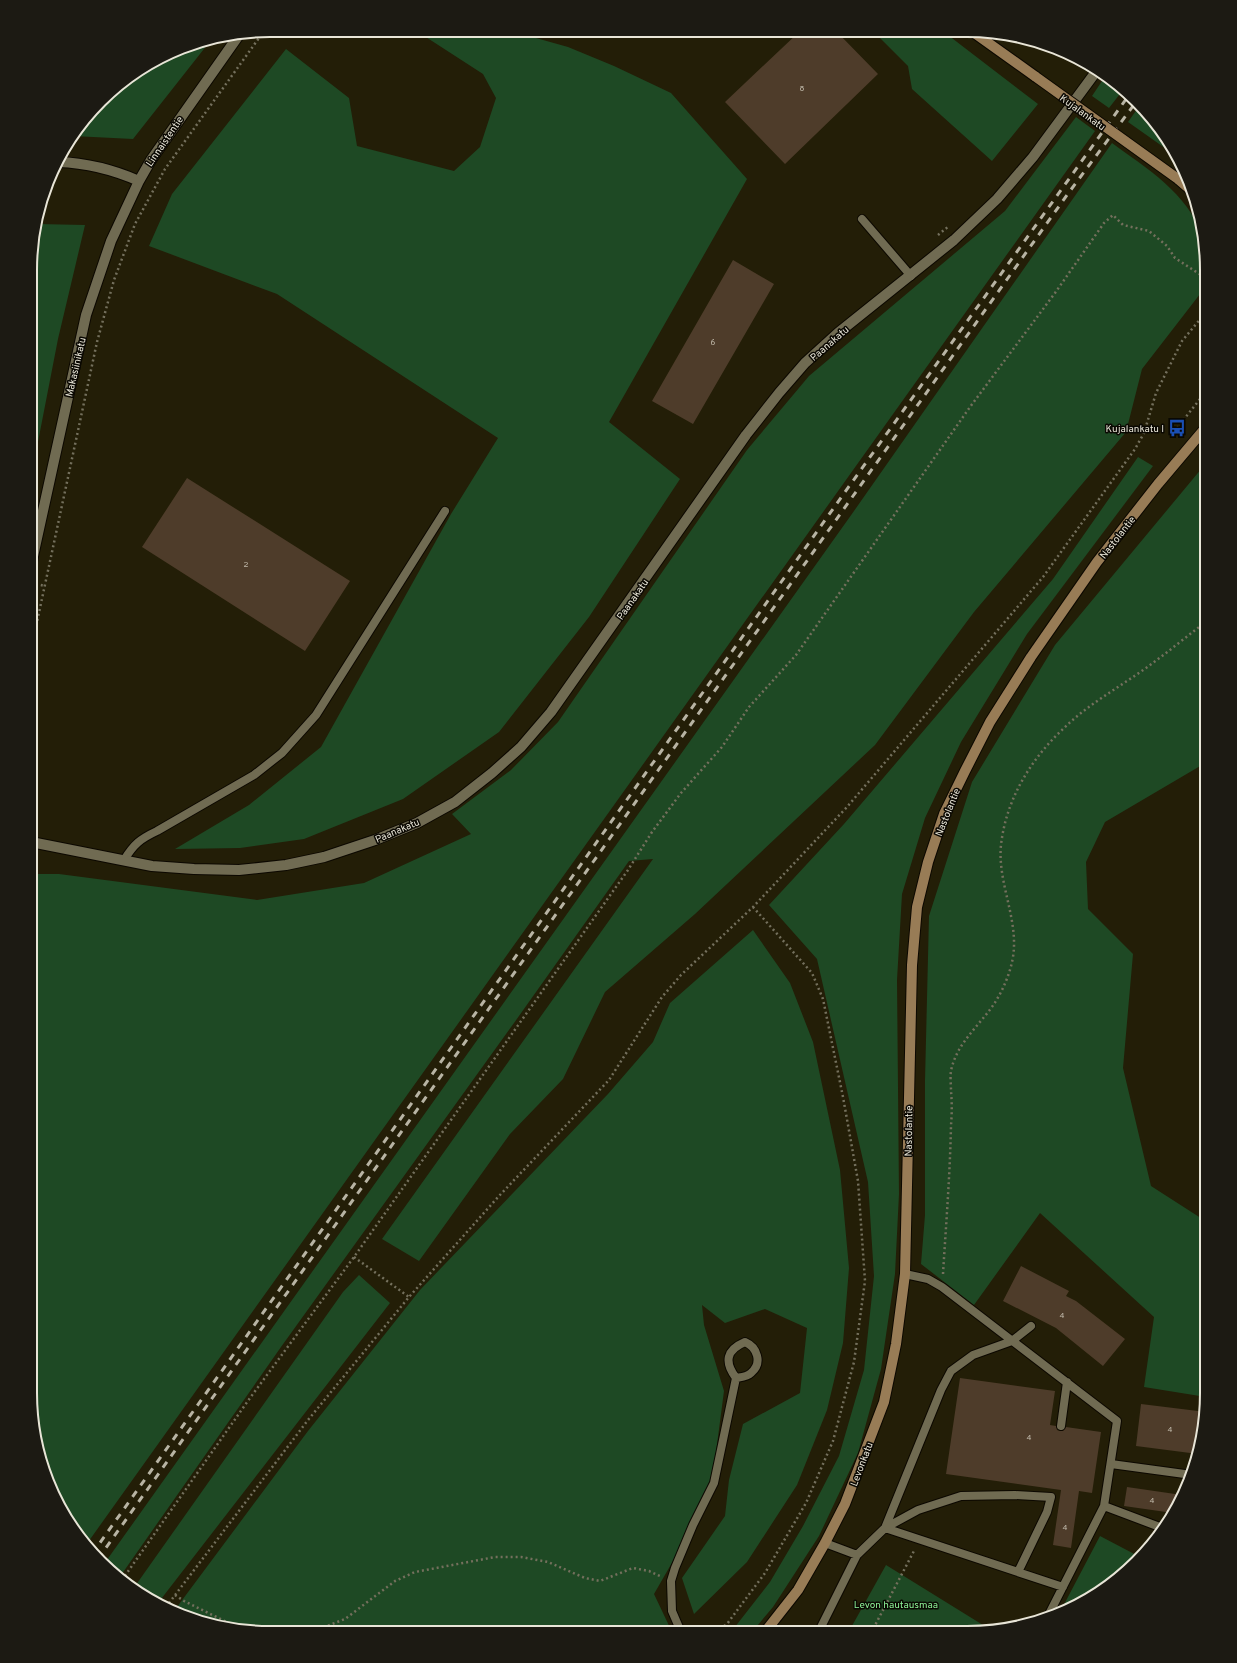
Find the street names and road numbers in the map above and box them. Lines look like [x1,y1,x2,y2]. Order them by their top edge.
street label: Kujalankatu [1057,92,1108,134]
street label: Linnaistentie [144,114,187,170]
street label: Paanakatu [808,324,852,364]
street label: Makasiinikatu [63,336,90,398]
street label: Nastolantie [1097,514,1139,562]
street label: Paanakatu [614,577,652,623]
street label: Nastolantie [933,787,964,839]
street label: Paanakatu [373,816,422,847]
street label: Nastolantie [903,1105,916,1157]
street label: Levonkatu [848,1441,877,1488]

